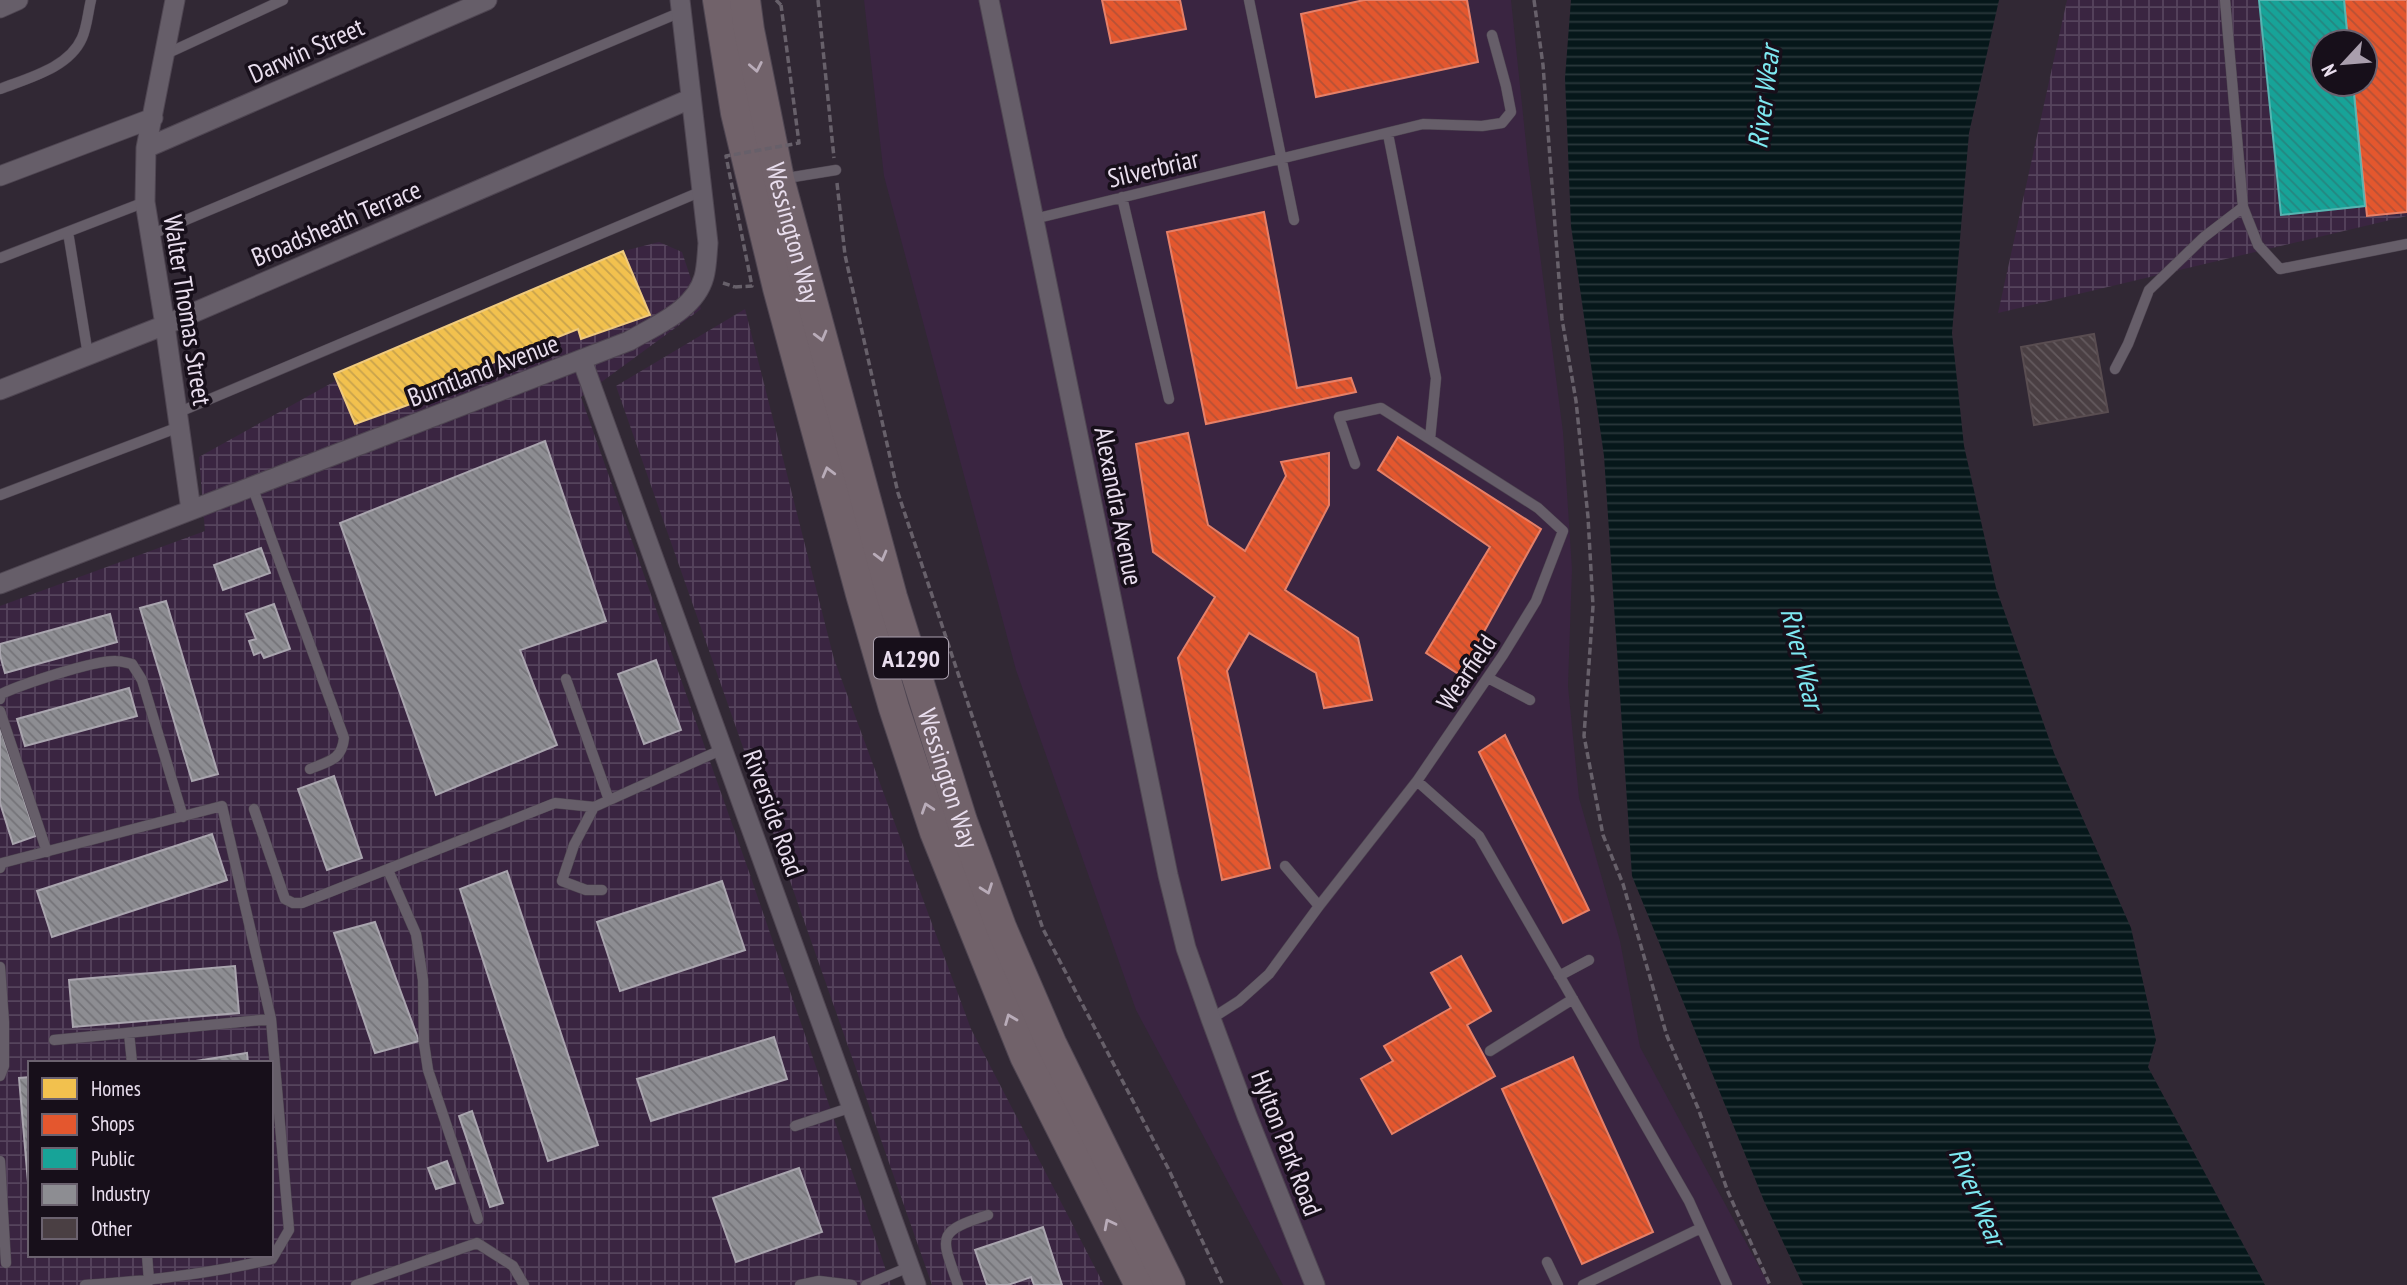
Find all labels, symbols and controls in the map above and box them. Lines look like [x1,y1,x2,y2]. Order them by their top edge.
street label: Darwin Street [243,10,369,90]
north arrow [2309,28,2379,98]
water label: River Wear [1738,39,1788,151]
one-way arrow [748,61,763,73]
text: N [2316,61,2342,80]
street label: Silverbriar [1104,142,1202,194]
street label: Wessington Way [760,159,828,307]
street label: Broadsheath Terrace [246,172,426,274]
street label: Walter Thomas Street [157,212,219,408]
street label: Burntland Avenue [403,326,563,414]
one-way arrow [813,330,827,342]
street label: Alexandra Avenue [1087,424,1151,588]
one-way arrow [822,466,836,478]
one-way arrow [872,549,887,561]
water label: River Wear [1773,603,1834,717]
street label: Wearfield [1429,628,1503,716]
road number: A1290 [874,638,948,678]
street label: Wessington Way [911,704,987,853]
street label: Riverside Road [736,745,812,881]
one-way arrow [921,802,935,814]
one-way arrow [979,882,993,894]
one-way arrow [1004,1014,1018,1027]
legend [28,1061,273,1257]
street label: Hylton Park Road [1244,1066,1330,1220]
text: Homes [91,1075,141,1102]
text: Shops [91,1110,135,1137]
water label: River Wear [1941,1141,2017,1255]
text: Public [91,1145,136,1172]
text: Industry [91,1180,150,1207]
text: Other [91,1215,132,1242]
one-way arrow [1103,1219,1117,1231]

